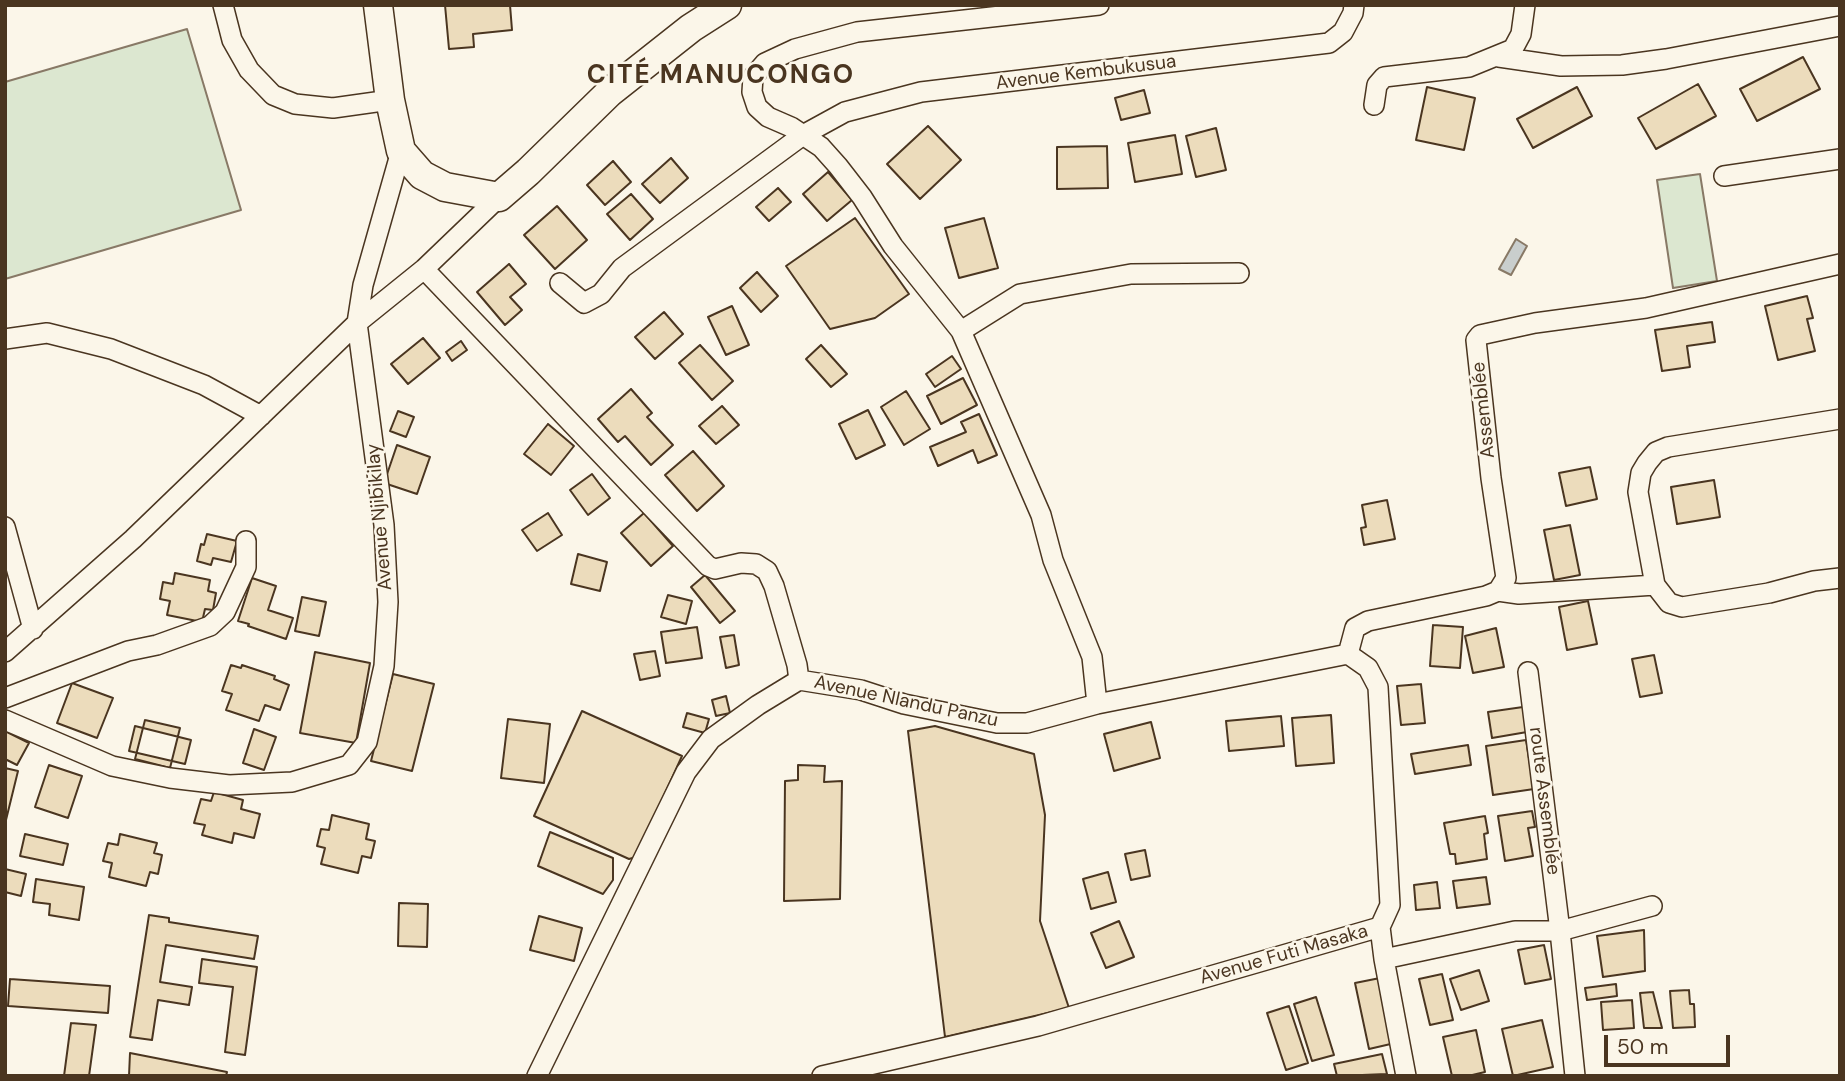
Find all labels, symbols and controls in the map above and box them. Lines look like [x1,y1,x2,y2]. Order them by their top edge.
street label: Avenue Kembukusua [994,51,1178,95]
district label: CITÉ MANUCONGO [589,60,853,92]
street label: Assemblée [1468,361,1500,459]
street label: Avenue Njibikilay [362,443,398,591]
street label: Avenue Nlandu Panzu [812,671,1000,733]
street label: route Assemblée [1524,726,1564,876]
street label: Avenue Futi Masaka [1197,920,1371,990]
scale bar [1607,1021,1733,1066]
text: 50 m [1617,1033,1668,1061]

